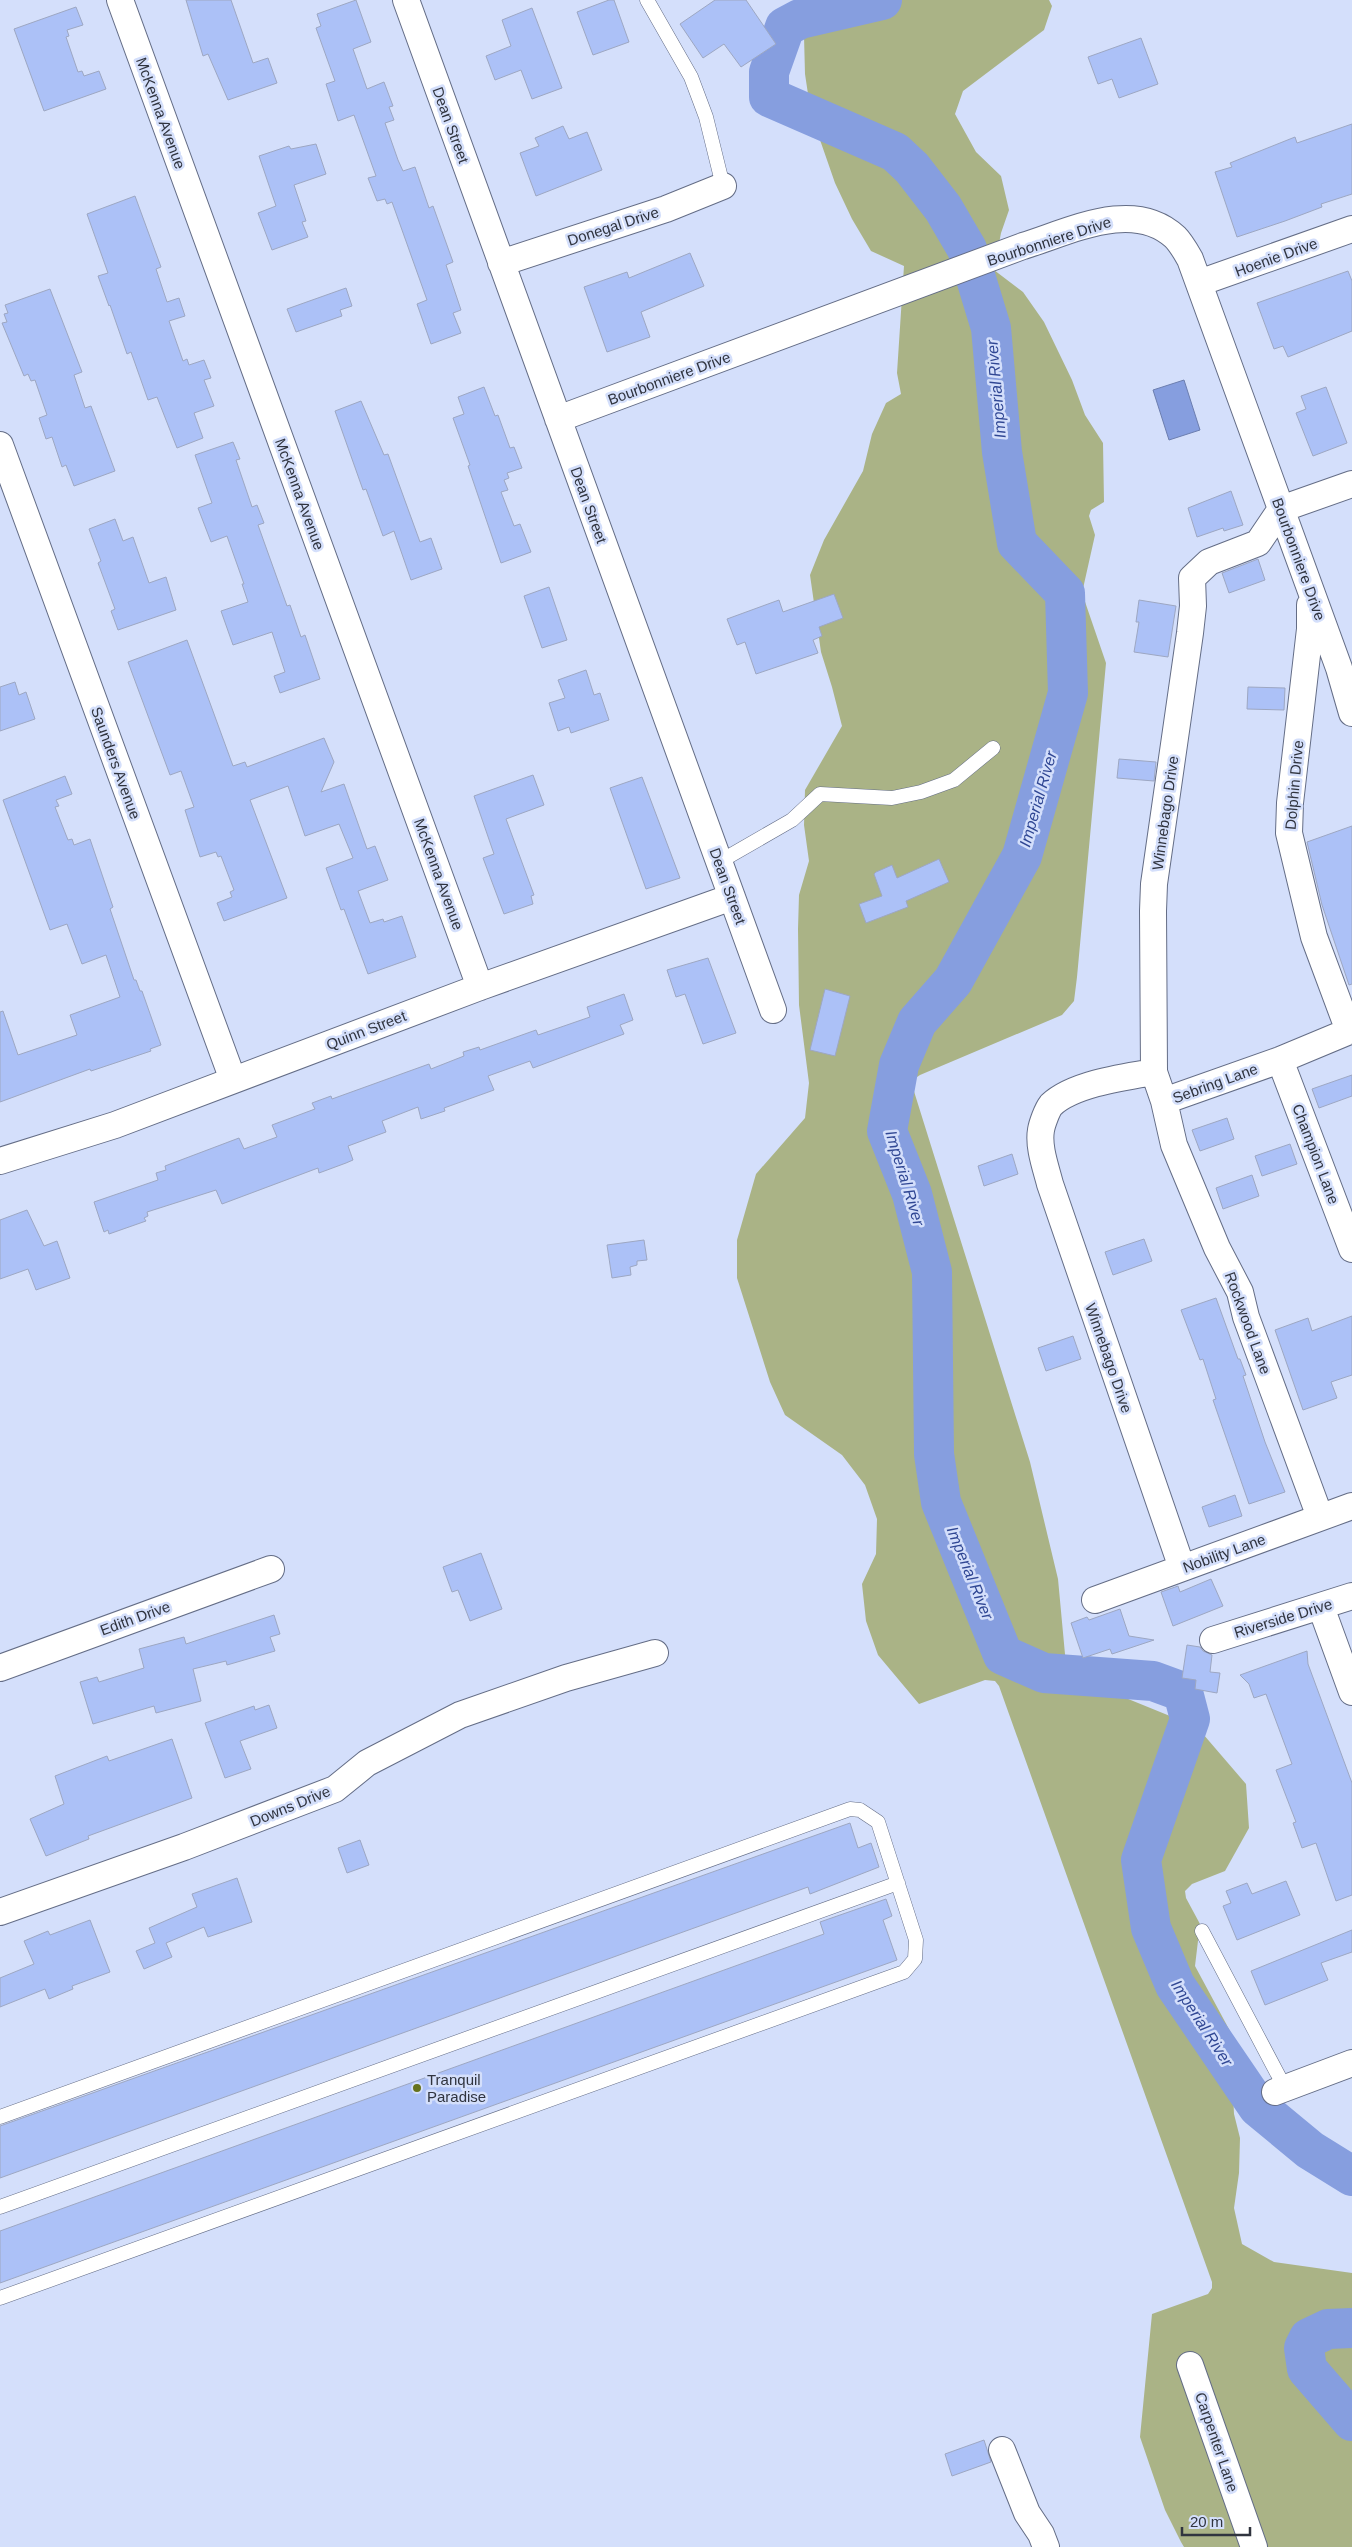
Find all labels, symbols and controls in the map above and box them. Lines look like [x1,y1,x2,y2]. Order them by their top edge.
street label: McKenna Avenue [133,55,189,171]
street label: Dean Street [429,84,473,166]
street label: Donegal Drive [565,203,661,249]
street label: Bourbonniere Drive [985,213,1113,269]
street label: Hoenie Drive [1232,234,1320,280]
water label: Imperial River [983,338,1009,439]
street label: Bourbonniere Drive [605,348,733,408]
street label: McKenna Avenue [272,436,328,552]
street label: Dean Street [567,464,611,546]
street label: Bourbonniere Drive [1269,495,1329,623]
street label: Saunders Avenue [88,705,144,821]
street label: Dolphin Drive [1282,739,1306,831]
water label: Imperial River [1016,749,1060,849]
street label: Winnebago Drive [1149,755,1181,871]
street label: McKenna Avenue [411,816,467,932]
street label: Dean Street [706,845,750,927]
street label: Quinn Street [324,1007,409,1053]
street label: Sebring Lane [1170,1060,1260,1106]
street label: Champion Lane [1289,1102,1343,1206]
water label: Imperial River [882,1128,928,1228]
street label: Rockwood Lane [1222,1270,1274,1376]
street label: Winnebago Drive [1082,1301,1136,1415]
water label: Imperial River [944,1524,997,1623]
street label: Nobility Lane [1180,1530,1268,1576]
street label: Riverside Drive [1232,1595,1334,1641]
street label: Edith Drive [98,1597,172,1639]
street label: Downs Drive [247,1782,333,1830]
water label: Imperial River [1168,1977,1236,2070]
place label: Tranquil Paradise [427,2071,486,2105]
marker: Tranquil Paradise [411,2082,423,2094]
street label: Carpenter Lane [1192,2390,1242,2494]
scale bar [1182,2504,1250,2536]
text: 20 m [1190,2513,1223,2530]

